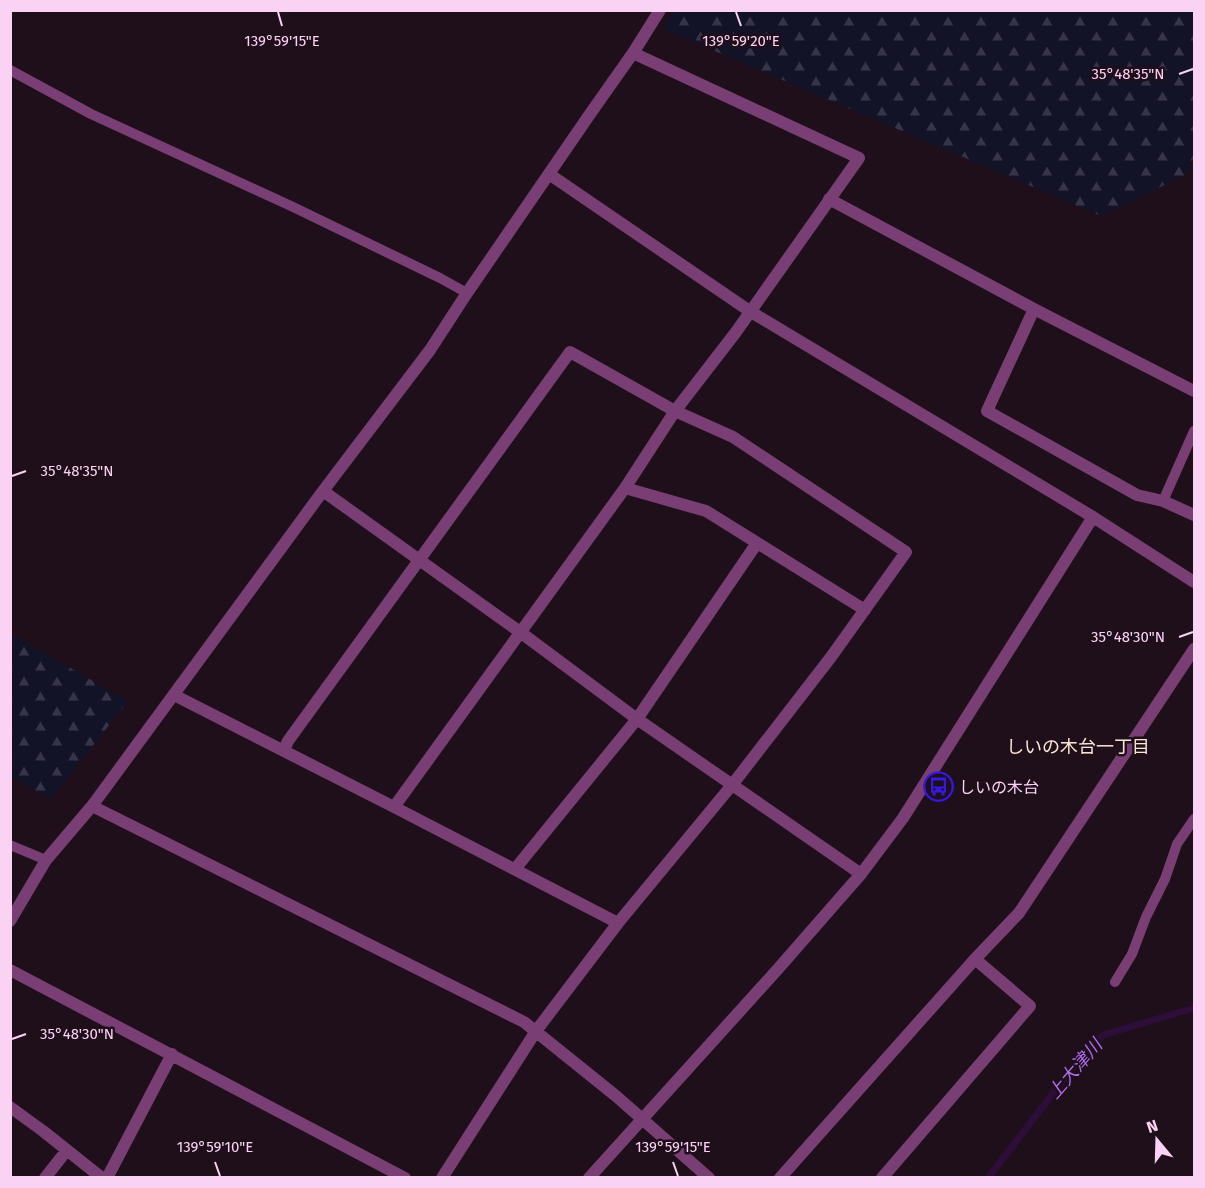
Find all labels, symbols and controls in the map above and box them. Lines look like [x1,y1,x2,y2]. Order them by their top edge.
text: 139°59'15"E [244,32,320,50]
text: 139°59'20"E [702,32,780,50]
text: 35°48'35"N [1092,65,1164,83]
text: 35°48'35"N [41,462,113,480]
text: 35°48'30"N [1091,628,1165,646]
district label: しいの木台一丁目 [1006,736,1150,758]
bus stop icon: しいの木台 [922,771,954,803]
place label: しいの木台 [959,778,1039,797]
text: 35°48'30"N [40,1025,114,1043]
water label: 上大津川 [1043,1033,1108,1103]
north arrow [1127,1110,1187,1170]
text: N [1144,1116,1160,1137]
text: 139°59'10"E [177,1138,253,1156]
text: 139°59'15"E [635,1138,711,1156]

